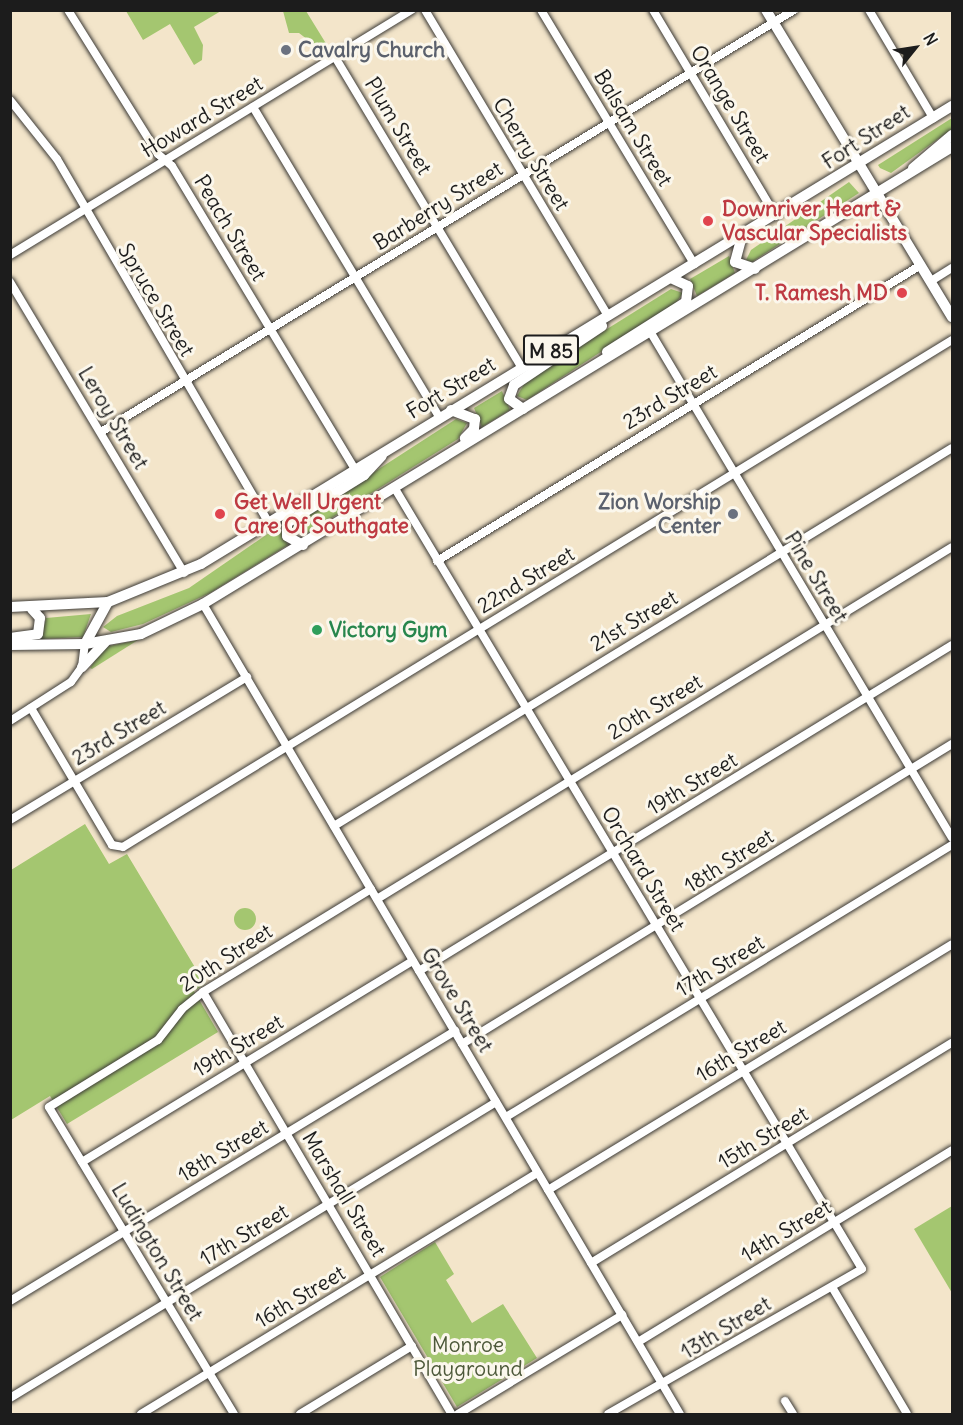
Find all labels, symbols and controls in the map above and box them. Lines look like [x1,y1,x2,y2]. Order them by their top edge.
north arrow [885,18,945,78]
text: N [919,29,942,49]
place label: Cavalry Church [298,37,445,63]
street label: Orange Street [685,41,775,167]
marker: Cavalry Church [279,43,293,57]
street label: Balsam Street [588,65,678,191]
street label: Howard Street [137,71,267,163]
street label: Plum Street [359,73,437,179]
street label: Cherry Street [487,93,575,215]
street label: Fort Street [817,99,915,175]
street label: Barberry Street [369,156,507,256]
street label: Peach Street [189,171,271,285]
place label: Downriver Heart & Vascular Specialists [722,196,907,246]
marker: Downriver Heart & Vascular Specialists [699,212,717,230]
street label: Spruce Street [112,239,200,361]
place label: T. Ramesh MD [755,280,888,306]
marker: T. Ramesh MD [893,284,911,302]
road number: M 85 [522,333,580,367]
street label: Fort Street [402,352,500,424]
street label: 23rd Street [618,359,722,435]
street label: Leroy Street [73,362,153,474]
place label: Get Well Urgent Care Of Southgate [234,489,409,539]
place label: Zion Worship Center [598,489,721,539]
marker: Get Well Urgent Care Of Southgate [211,505,229,523]
marker: Zion Worship Center [726,507,740,521]
street label: Pine Street [779,527,853,627]
street label: 22nd Street [473,541,579,619]
street label: 21st Street [586,585,682,657]
place label: Victory Gym [329,617,447,643]
marker: Victory Gym [310,623,324,637]
street label: 20th Street [603,669,707,745]
street label: 23rd Street [67,695,171,771]
street label: 19th Street [642,747,742,821]
street label: Orchard Street [596,802,690,936]
street label: 18th Street [680,824,778,898]
street label: 20th Street [175,919,277,997]
street label: 17th Street [671,930,769,1002]
street label: Grove Street [416,943,498,1057]
street label: 19th Street [188,1009,288,1083]
street label: 16th Street [691,1014,791,1088]
street label: 15th Street [713,1101,813,1175]
street label: 18th Street [173,1114,273,1188]
street label: Marshall Street [297,1127,391,1261]
street label: Ludington Street [106,1178,208,1326]
street label: 14th Street [736,1194,836,1268]
street label: 17th Street [195,1199,293,1271]
street label: 16th Street [250,1260,350,1334]
street label: 13th Street [676,1291,776,1365]
park label: Monroe Playground [413,1332,523,1382]

